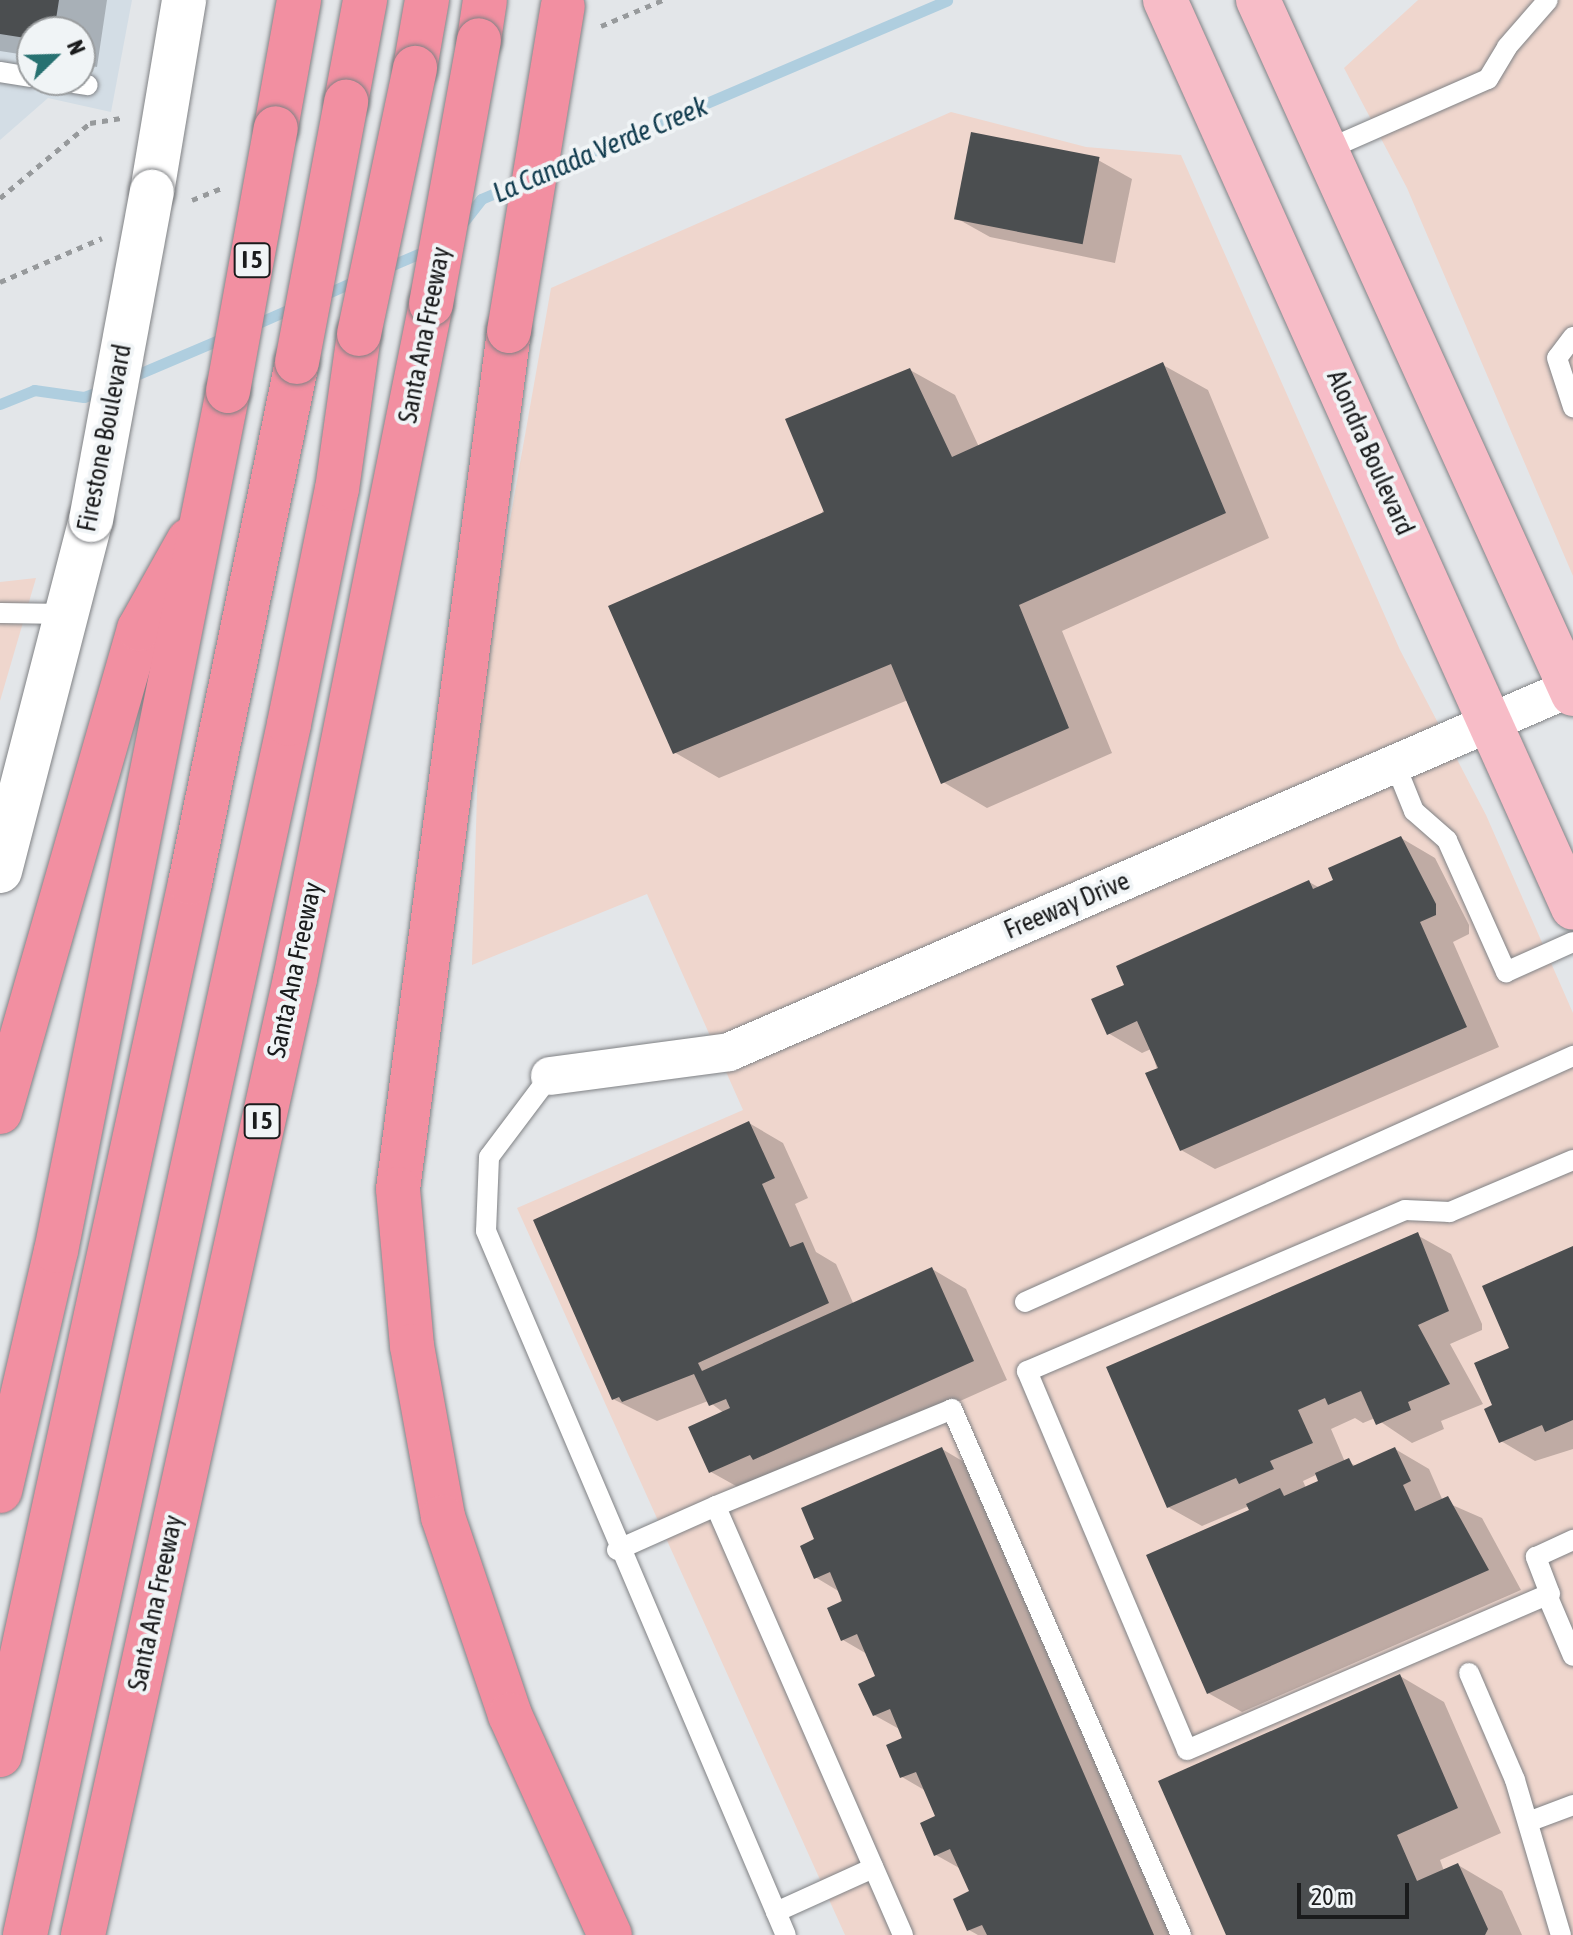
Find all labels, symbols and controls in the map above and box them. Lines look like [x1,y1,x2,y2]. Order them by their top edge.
north arrow [16,16,96,96]
text: N [62,36,91,58]
water label: La Canada Verde Creek [488,89,712,209]
road number: I 5 [232,240,272,280]
street label: Santa Ana Freeway [393,244,457,426]
street label: Firestone Boulevard [72,342,138,534]
street label: Alondra Boulevard [1320,366,1420,540]
street label: Freeway Drive [1000,866,1134,946]
street label: Santa Ana Freeway [261,879,329,1061]
road number: I 5 [242,1101,282,1141]
street label: Santa Ana Freeway [122,1512,190,1694]
scale bar [1301,1867,1413,1917]
text: 20 m [1311,1883,1354,1910]

